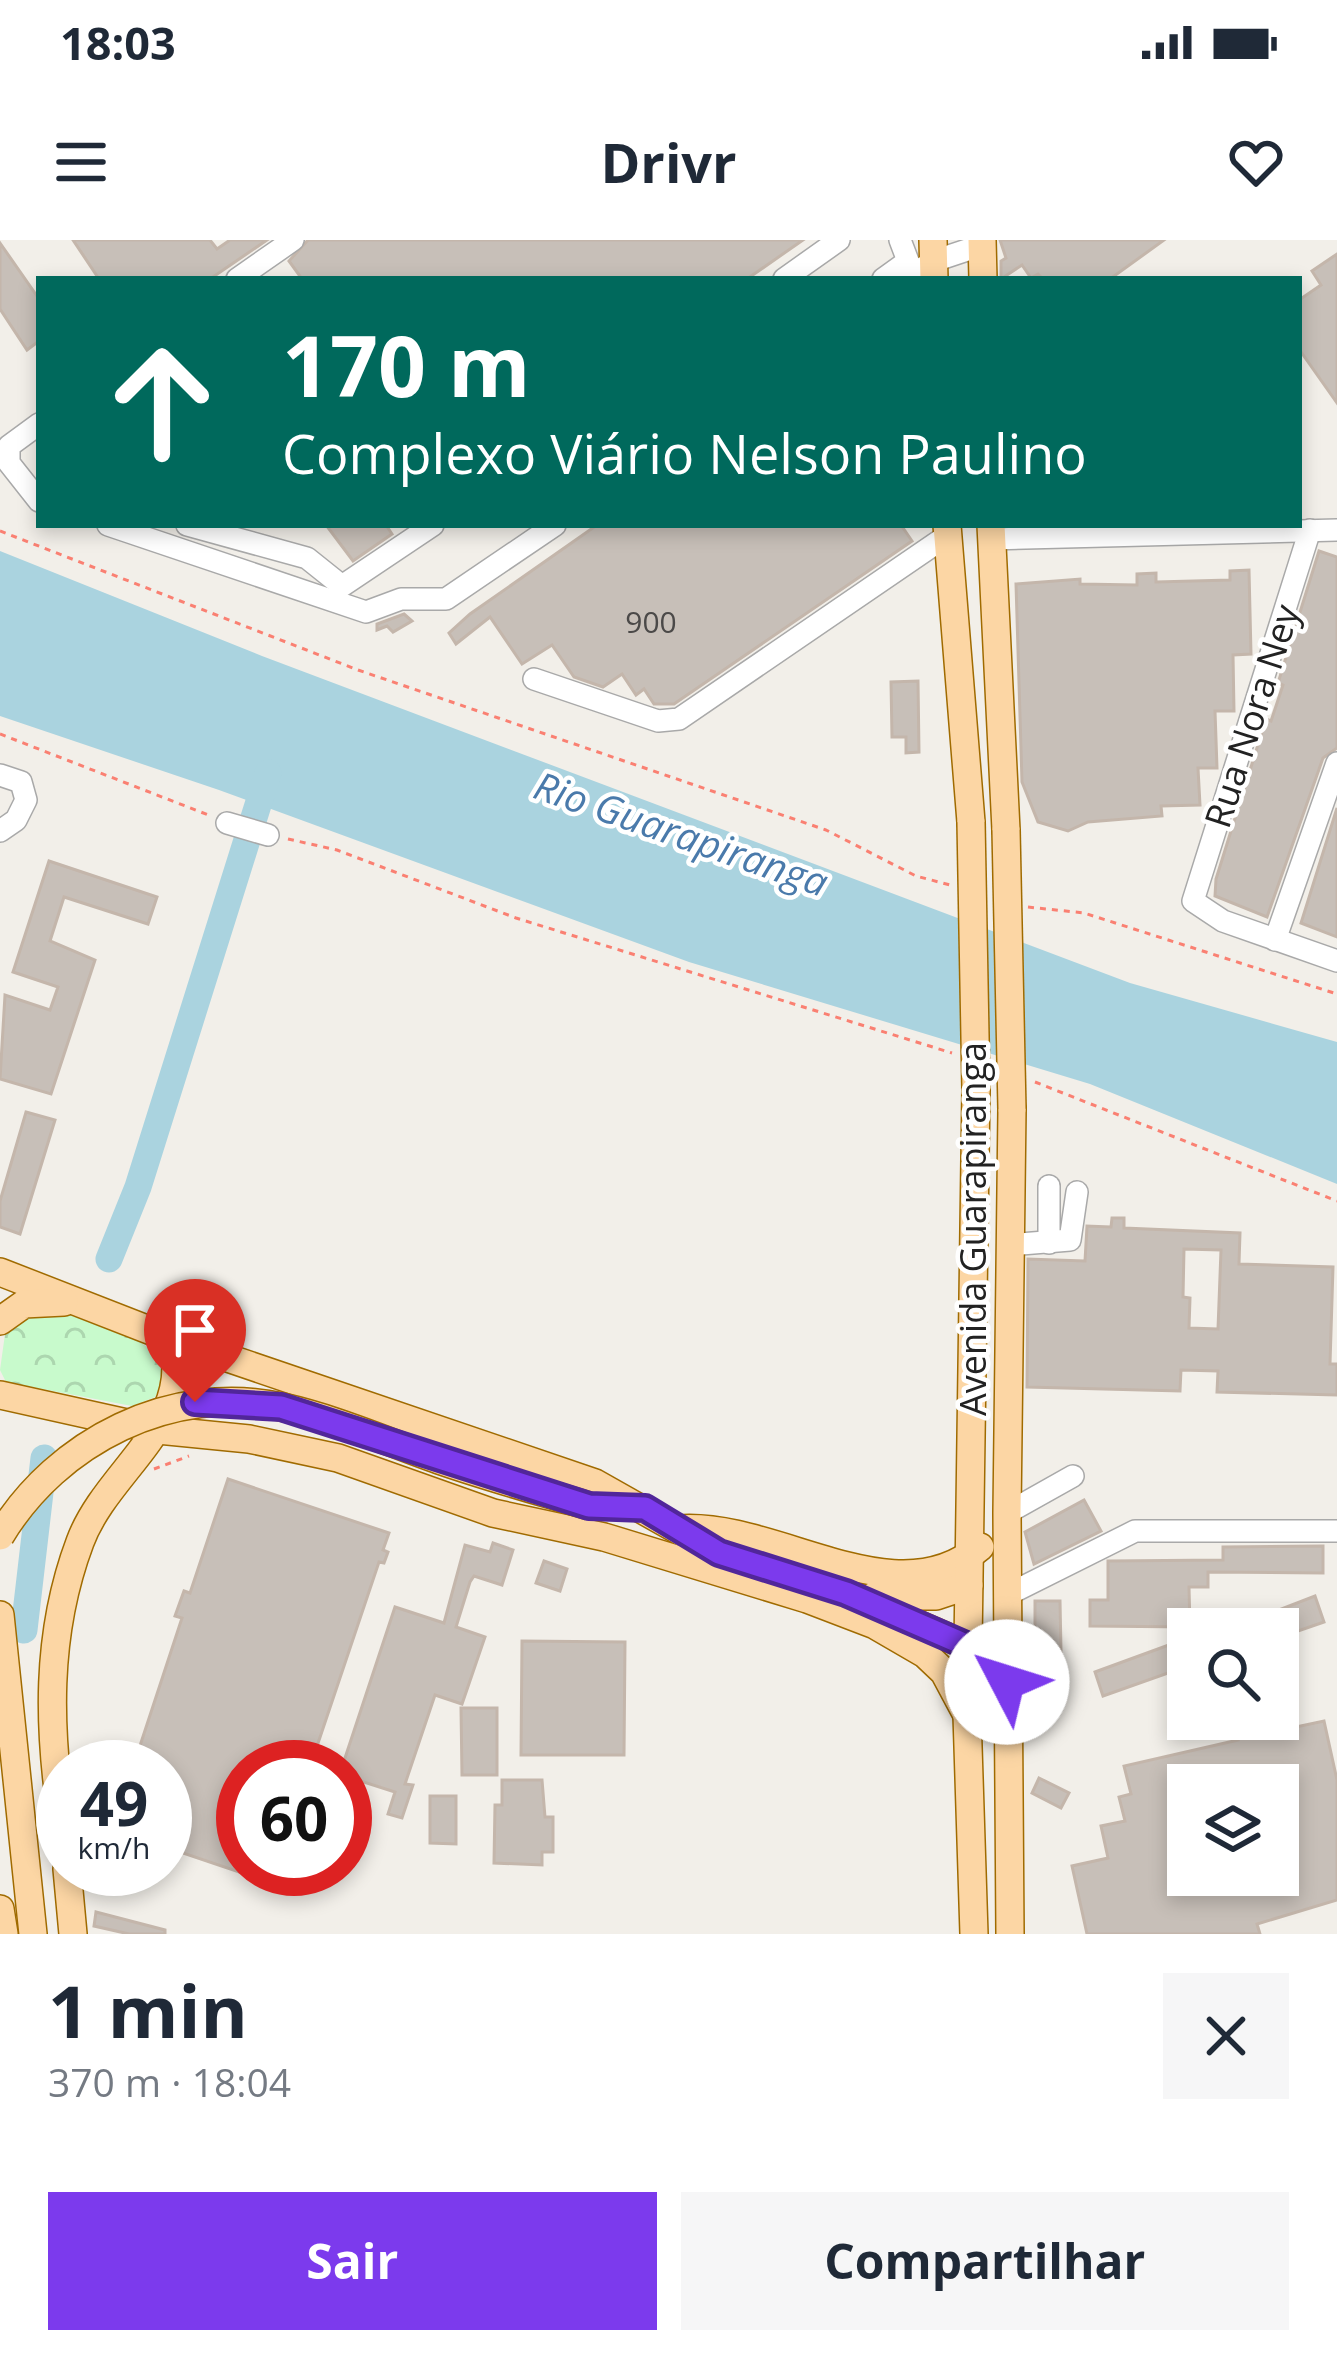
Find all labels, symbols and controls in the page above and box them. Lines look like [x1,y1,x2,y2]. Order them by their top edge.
text: 18:03 [60,12,176,73]
text: Drivr [600,125,737,199]
icon: menu [48,129,114,195]
icon: heart [1223,129,1289,195]
text: 170 m [282,307,530,422]
icon: ahead [84,324,240,480]
text: Complexo Viário Nelson Paulino [282,416,1087,490]
street label: Rua Nora Ney [1192,597,1311,834]
house number: 900 [625,601,677,642]
water label: Rio Guarapiranga [528,757,835,908]
street label: Avenida Guarapiranga [948,1042,997,1416]
pin [144,1279,246,1402]
icon: arrive [162,1297,228,1363]
map controls [1167,1608,1299,1896]
button: search [1167,1608,1299,1740]
position arrow [944,1619,1070,1745]
speed limit sign: 60 [216,1740,372,1896]
text: 49 [80,1762,148,1844]
button: layers [1167,1764,1299,1896]
text: km/h [78,1827,150,1868]
text: 1 min [48,1961,248,2059]
button: close [1163,1973,1289,2099]
text: 370 m · 18:04 [48,2055,291,2108]
button: Sair [48,2192,657,2330]
button: Compartilhar [681,2192,1289,2330]

